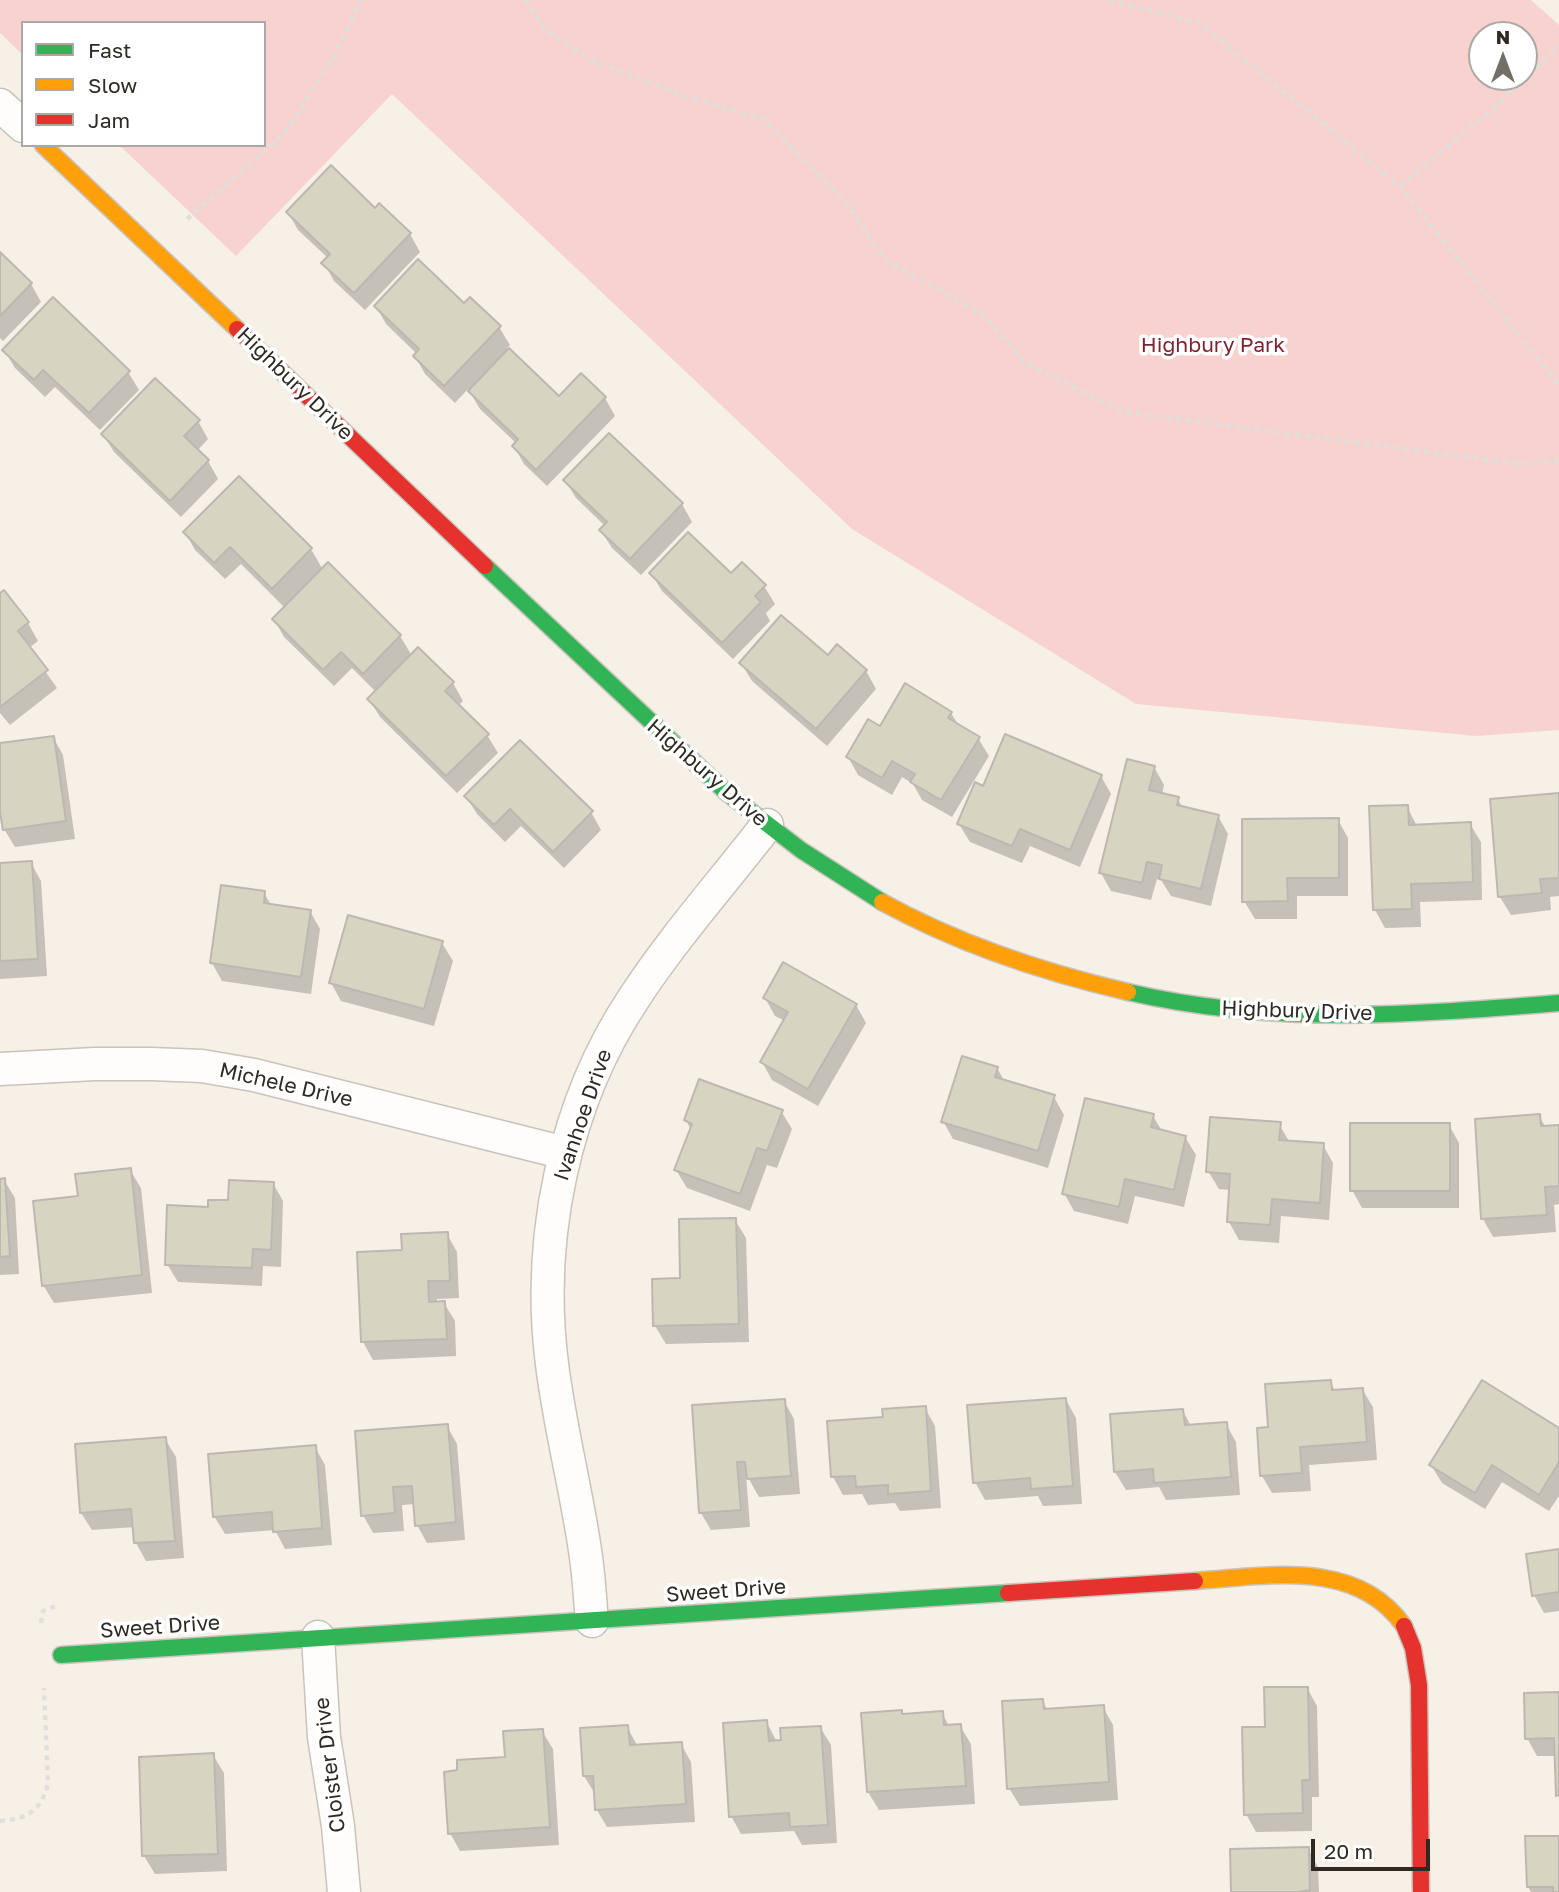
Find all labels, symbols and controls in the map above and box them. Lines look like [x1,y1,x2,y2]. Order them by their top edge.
legend [21,21,266,147]
north arrow [1468,21,1538,91]
text: N [1496,25,1510,48]
text: Fast [88,37,131,63]
text: Slow [88,72,137,98]
text: Jam [88,107,130,133]
street label: Highbury Drive [232,323,358,445]
park label: Highbury Park [1141,332,1285,358]
street label: Highbury Drive [642,714,772,832]
street label: Highbury Drive [1221,996,1373,1026]
street label: Ivanhoe Drive [549,1046,617,1184]
street label: Michele Drive [217,1057,355,1113]
street label: Sweet Drive [665,1574,787,1608]
street label: Sweet Drive [99,1610,221,1644]
street label: Cloister Drive [309,1696,351,1834]
scale bar [1314,1826,1433,1870]
text: 20 m [1324,1838,1373,1864]

